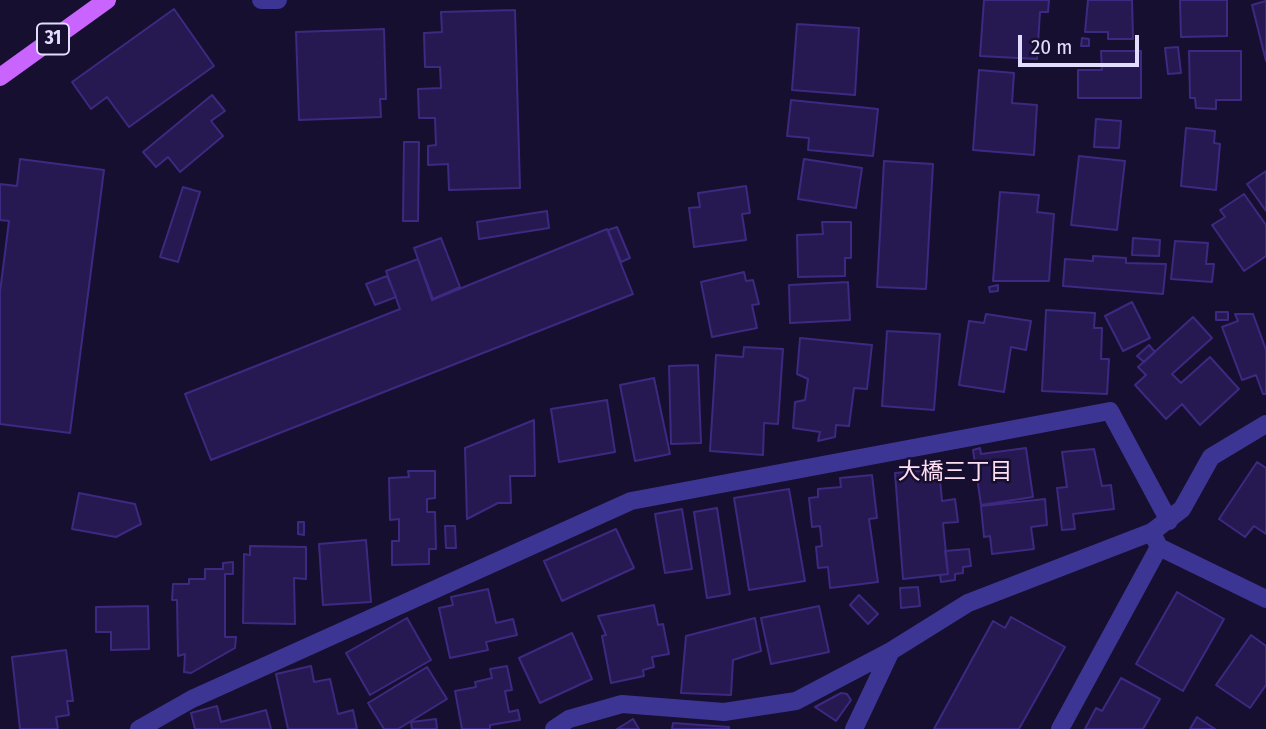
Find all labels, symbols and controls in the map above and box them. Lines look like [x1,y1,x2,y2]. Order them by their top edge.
scale bar [1021,21,1142,65]
road number: 31 [37,23,69,54]
text: 20 m [1031,34,1072,60]
district label: 大橋三丁目 [898,459,1012,487]

